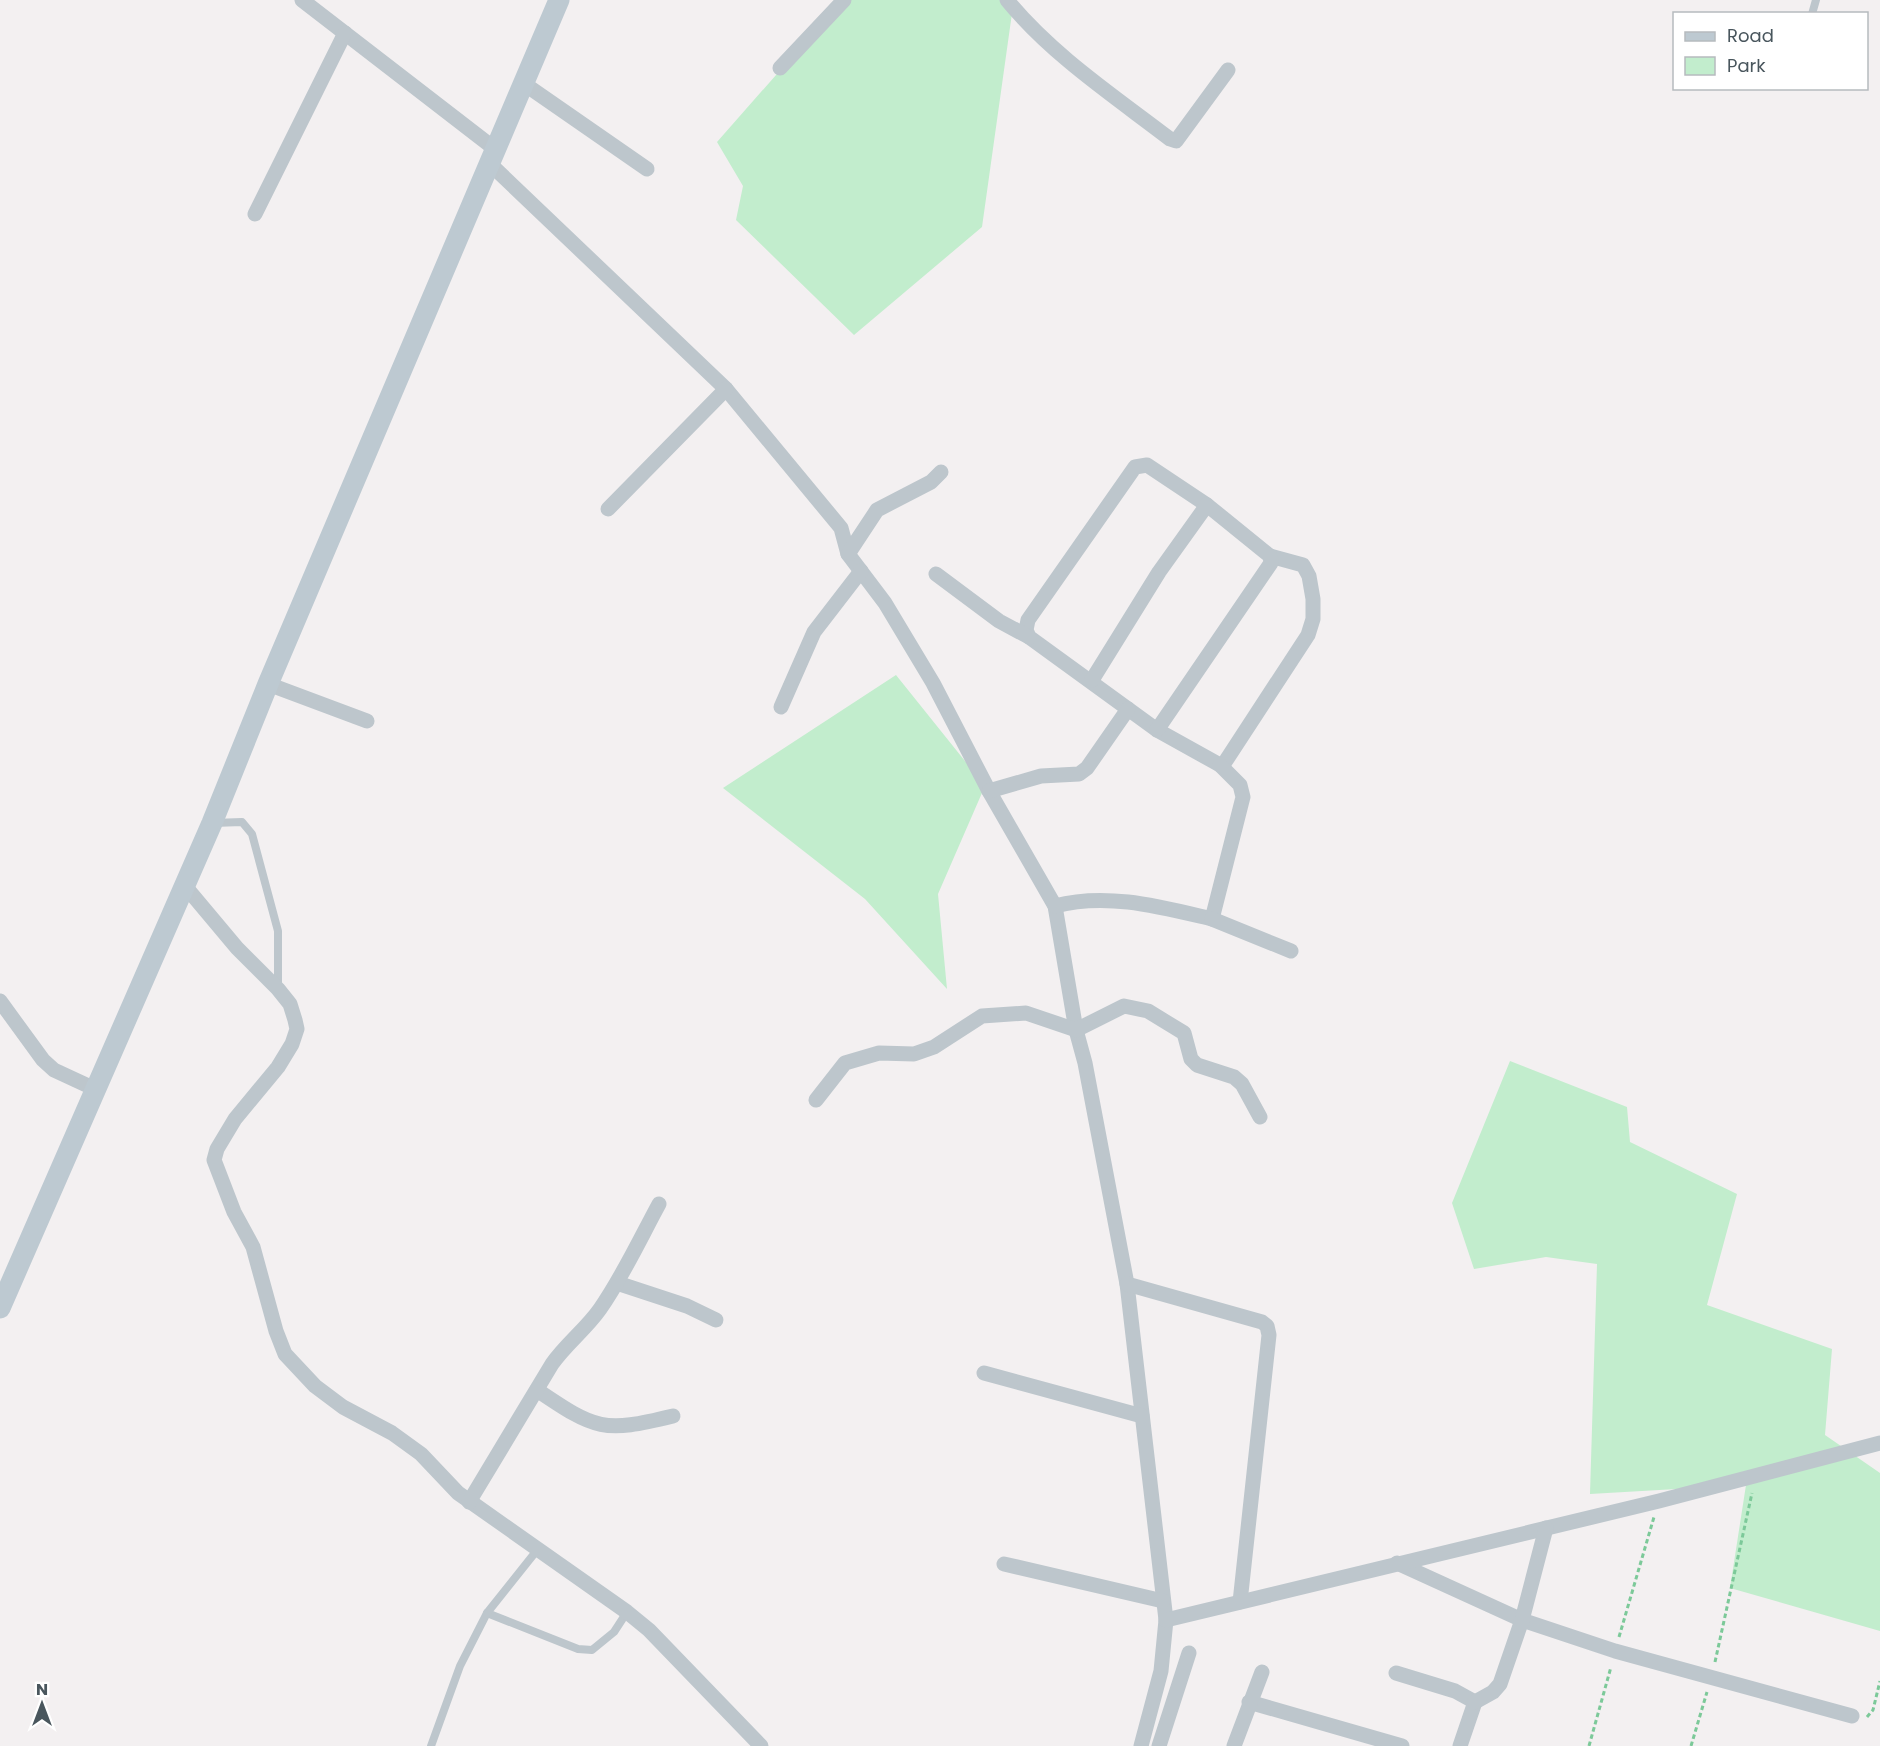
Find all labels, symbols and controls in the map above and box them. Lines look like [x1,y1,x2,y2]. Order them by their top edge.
legend [1673,12,1868,90]
text: Road [1727,23,1774,48]
text: Park [1727,53,1766,78]
north arrow [12,1674,72,1734]
text: N [36,1678,48,1701]

